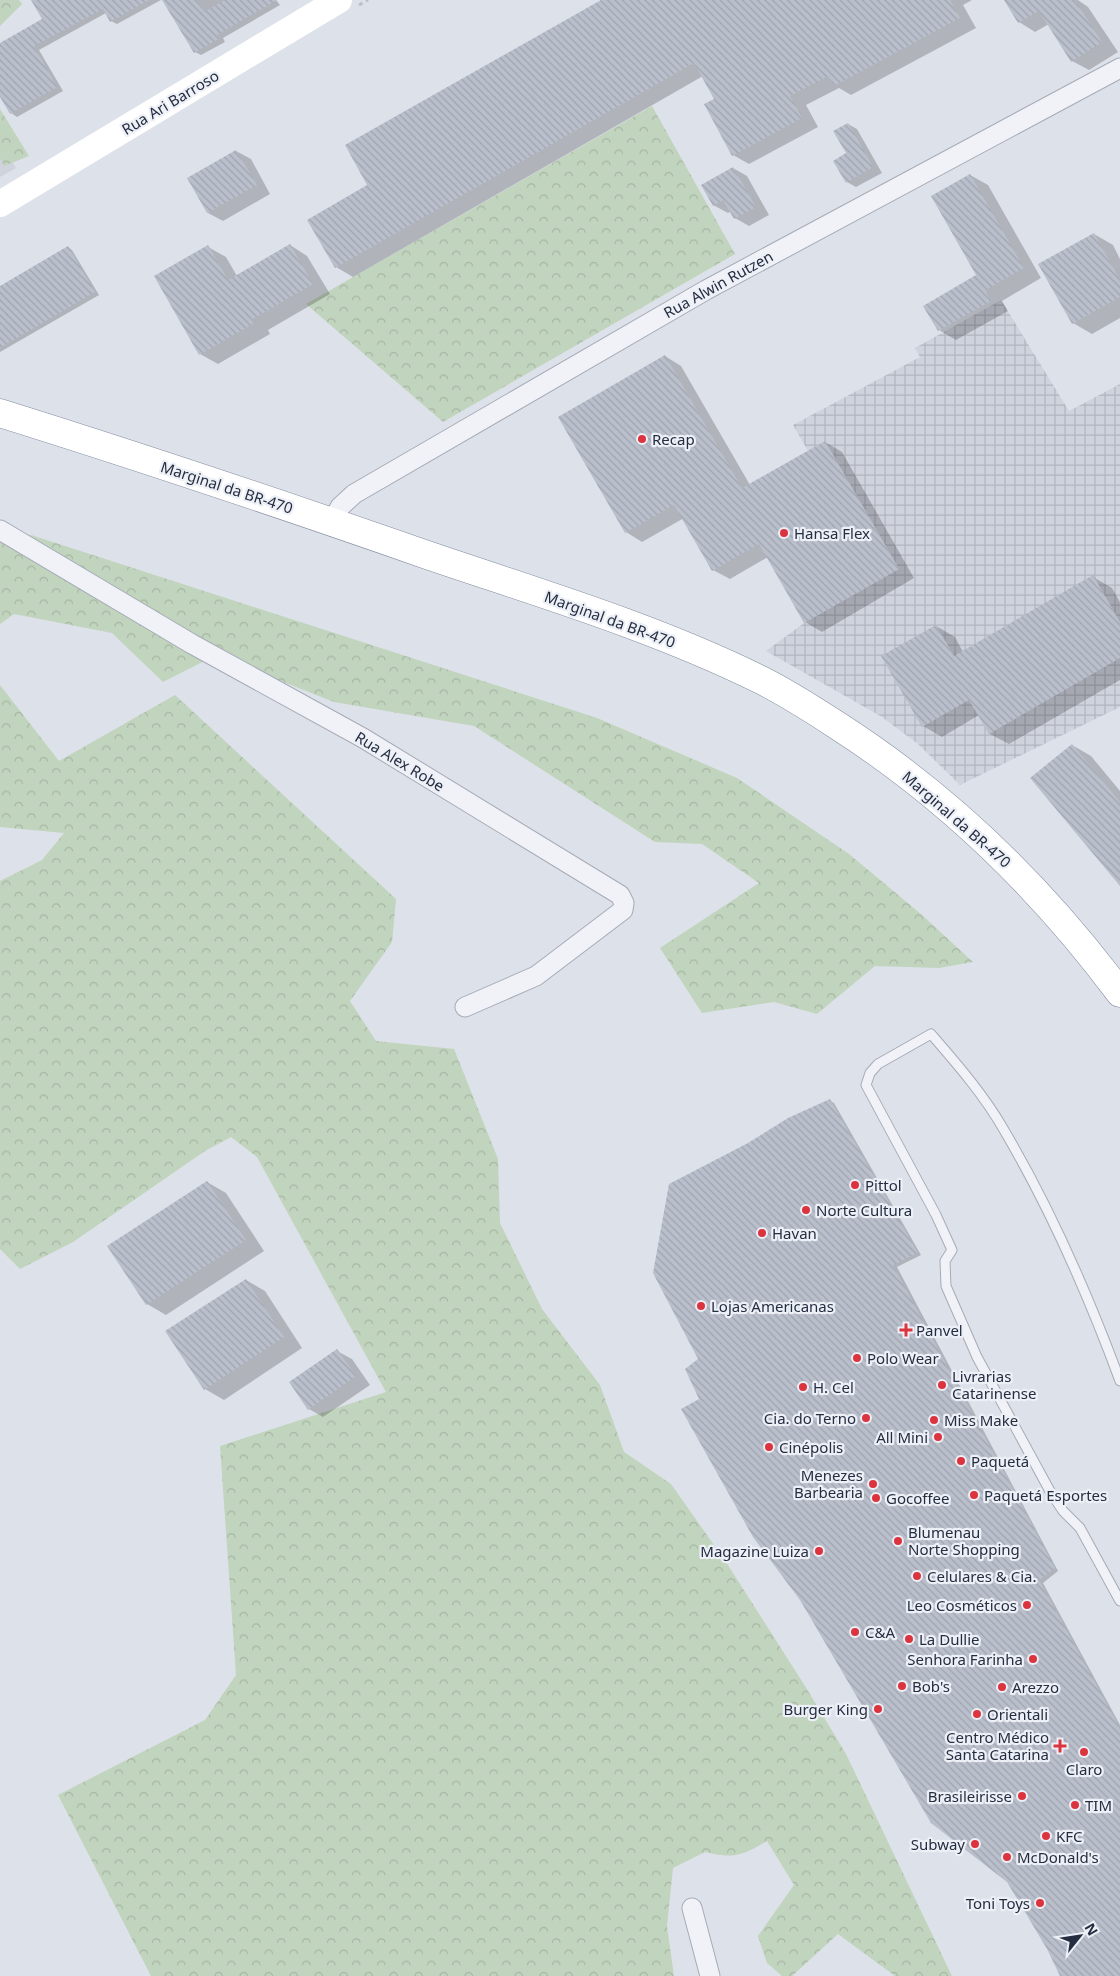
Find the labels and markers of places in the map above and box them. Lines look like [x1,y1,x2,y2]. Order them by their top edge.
place label: Recap [652,429,695,449]
marker: Recap [636,433,648,445]
place label: Hansa Flex [794,523,870,543]
marker: Hansa Flex [778,527,790,539]
place label: Pittol [865,1175,902,1195]
marker: Pittol [849,1179,861,1191]
place label: Norte Cultura [816,1200,912,1220]
marker: Norte Cultura [800,1204,812,1216]
place label: Havan [772,1223,817,1243]
marker: Havan [756,1227,768,1239]
place label: Lojas Americanas [711,1296,834,1316]
marker: Lojas Americanas [695,1300,707,1312]
place label: Panvel [916,1320,963,1340]
marker: Panvel [900,1324,912,1336]
place label: Polo Wear [867,1348,939,1368]
marker: Polo Wear [851,1352,863,1364]
place label: Livrarias Catarinense [952,1366,1036,1403]
place label: H. Cel [813,1377,854,1397]
marker: Livrarias Catarinense [936,1379,948,1391]
marker: H. Cel [797,1381,809,1393]
place label: Cia. do Terno [764,1408,856,1428]
place label: Miss Make [944,1410,1018,1430]
marker: Cia. do Terno [860,1412,872,1424]
marker: Miss Make [928,1414,940,1426]
place label: All Mini [876,1427,928,1447]
marker: All Mini [932,1431,944,1443]
place label: Cinépolis [779,1437,843,1457]
marker: Cinépolis [763,1441,775,1453]
place label: Paquetá [971,1451,1029,1471]
marker: Paquetá [955,1455,967,1467]
place label: Menezes Barbearia [794,1465,863,1502]
marker: Menezes Barbearia [867,1478,879,1490]
place label: Paquetá Esportes [984,1485,1107,1505]
place label: Gocoffee [886,1488,950,1508]
marker: Paquetá Esportes [968,1489,980,1501]
marker: Gocoffee [870,1492,882,1504]
place label: Blumenau Norte Shopping [908,1522,1020,1559]
marker: Blumenau Norte Shopping [892,1535,904,1547]
place label: Magazine Luiza [700,1541,809,1561]
marker: Magazine Luiza [813,1545,825,1557]
place label: Celulares & Cia. [927,1566,1036,1586]
marker: Celulares & Cia. [911,1570,923,1582]
place label: Leo Cosméticos [907,1595,1017,1615]
marker: Leo Cosméticos [1021,1599,1033,1611]
place label: C&A [865,1622,895,1642]
marker: C&A [849,1626,861,1638]
place label: La Dullie [919,1629,979,1649]
marker: La Dullie [903,1633,915,1645]
place label: Senhora Farinha [907,1649,1023,1669]
marker: Senhora Farinha [1027,1653,1039,1665]
place label: Bob's [912,1676,950,1696]
place label: Arezzo [1012,1677,1059,1697]
marker: Bob's [896,1680,908,1692]
marker: Arezzo [996,1681,1008,1693]
place label: Burger King [784,1699,868,1719]
marker: Burger King [872,1703,884,1715]
place label: Orientali [987,1704,1048,1724]
marker: Orientali [971,1708,983,1720]
place label: Centro Médico Santa Catarina [946,1727,1049,1764]
marker: Centro Médico Santa Catarina [1053,1739,1067,1753]
marker: Claro [1078,1746,1090,1758]
place label: Claro [1066,1759,1102,1779]
place label: Brasileirisse [928,1786,1012,1806]
marker: Brasileirisse [1016,1790,1028,1802]
place label: TIM [1085,1795,1112,1815]
marker: TIM [1069,1799,1081,1811]
place label: KFC [1056,1826,1083,1846]
marker: KFC [1040,1830,1052,1842]
place label: Subway [911,1834,965,1854]
marker: Subway [969,1838,981,1850]
place label: McDonald's [1017,1847,1099,1867]
marker: McDonald's [1001,1851,1013,1863]
place label: Toni Toys [966,1893,1030,1913]
marker: Toni Toys [1034,1897,1046,1909]

